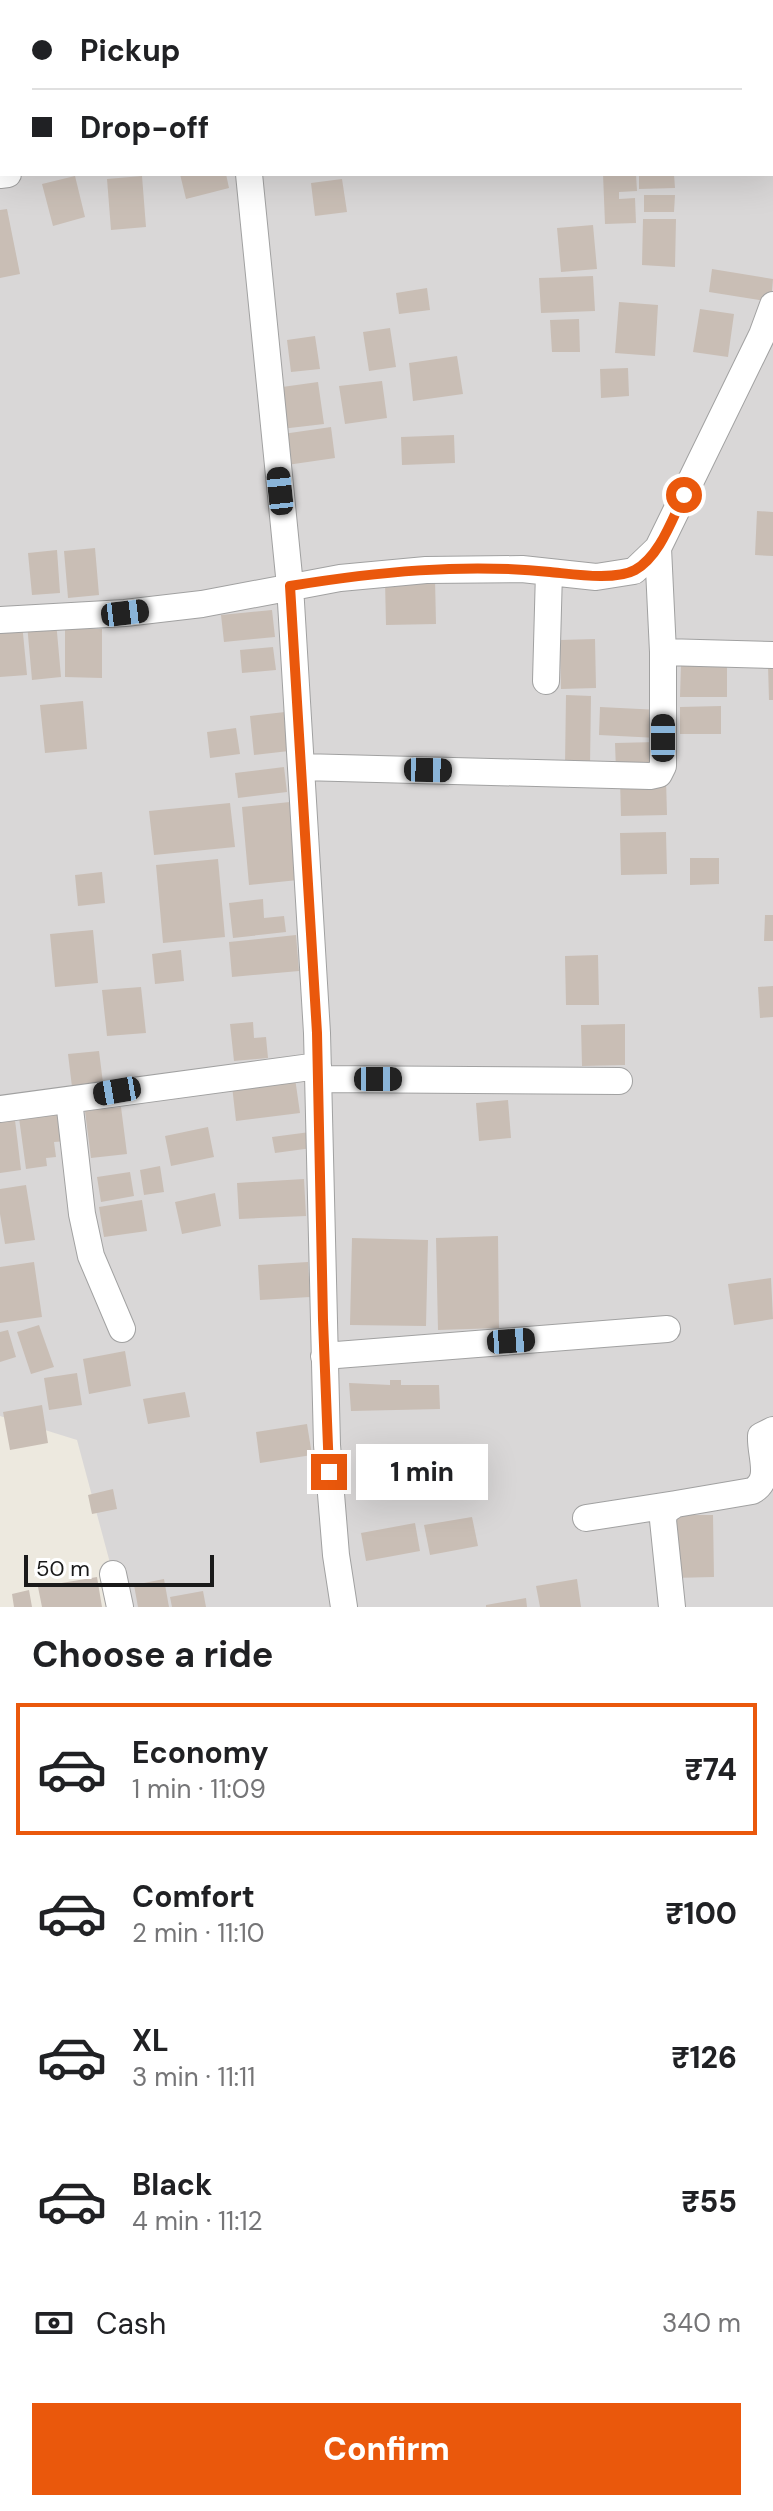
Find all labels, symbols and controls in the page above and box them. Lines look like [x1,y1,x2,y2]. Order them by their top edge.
text: Pickup [80,31,180,70]
text: Drop-off [80,108,209,147]
car [266,466,294,516]
route start [666,477,702,513]
car [100,598,150,628]
car [651,714,675,762]
car [404,758,452,782]
car [354,1067,402,1091]
car [91,1075,143,1107]
car [486,1327,536,1355]
callout: 1 min [357,1444,489,1500]
route end [311,1454,347,1490]
text: 1 min [390,1455,454,1489]
scale bar [24,1551,214,1587]
text: 50 m [36,1554,90,1583]
text: Choose a ride [32,1631,273,1678]
icon: car [36,1733,108,1805]
text: Economy [132,1733,269,1772]
text: ₹74 [684,1750,737,1789]
text: 1 min · 11:09 [132,1772,266,1806]
icon: car [36,1877,108,1949]
text: Comfort [132,1877,255,1916]
text: ₹100 [665,1894,737,1933]
text: 2 min · 11:10 [132,1916,265,1950]
icon: car [36,2021,108,2093]
text: XL [132,2021,169,2060]
text: ₹126 [671,2038,737,2077]
text: 3 min · 11:11 [132,2060,255,2094]
icon: car [36,2165,108,2237]
text: Black [132,2165,212,2204]
text: ₹55 [681,2182,737,2221]
text: 4 min · 11:12 [132,2204,263,2238]
icon: cash [32,2301,76,2345]
text: Cash [96,2304,166,2343]
text: 340 m [662,2306,741,2340]
button: Confirm [32,2403,741,2495]

